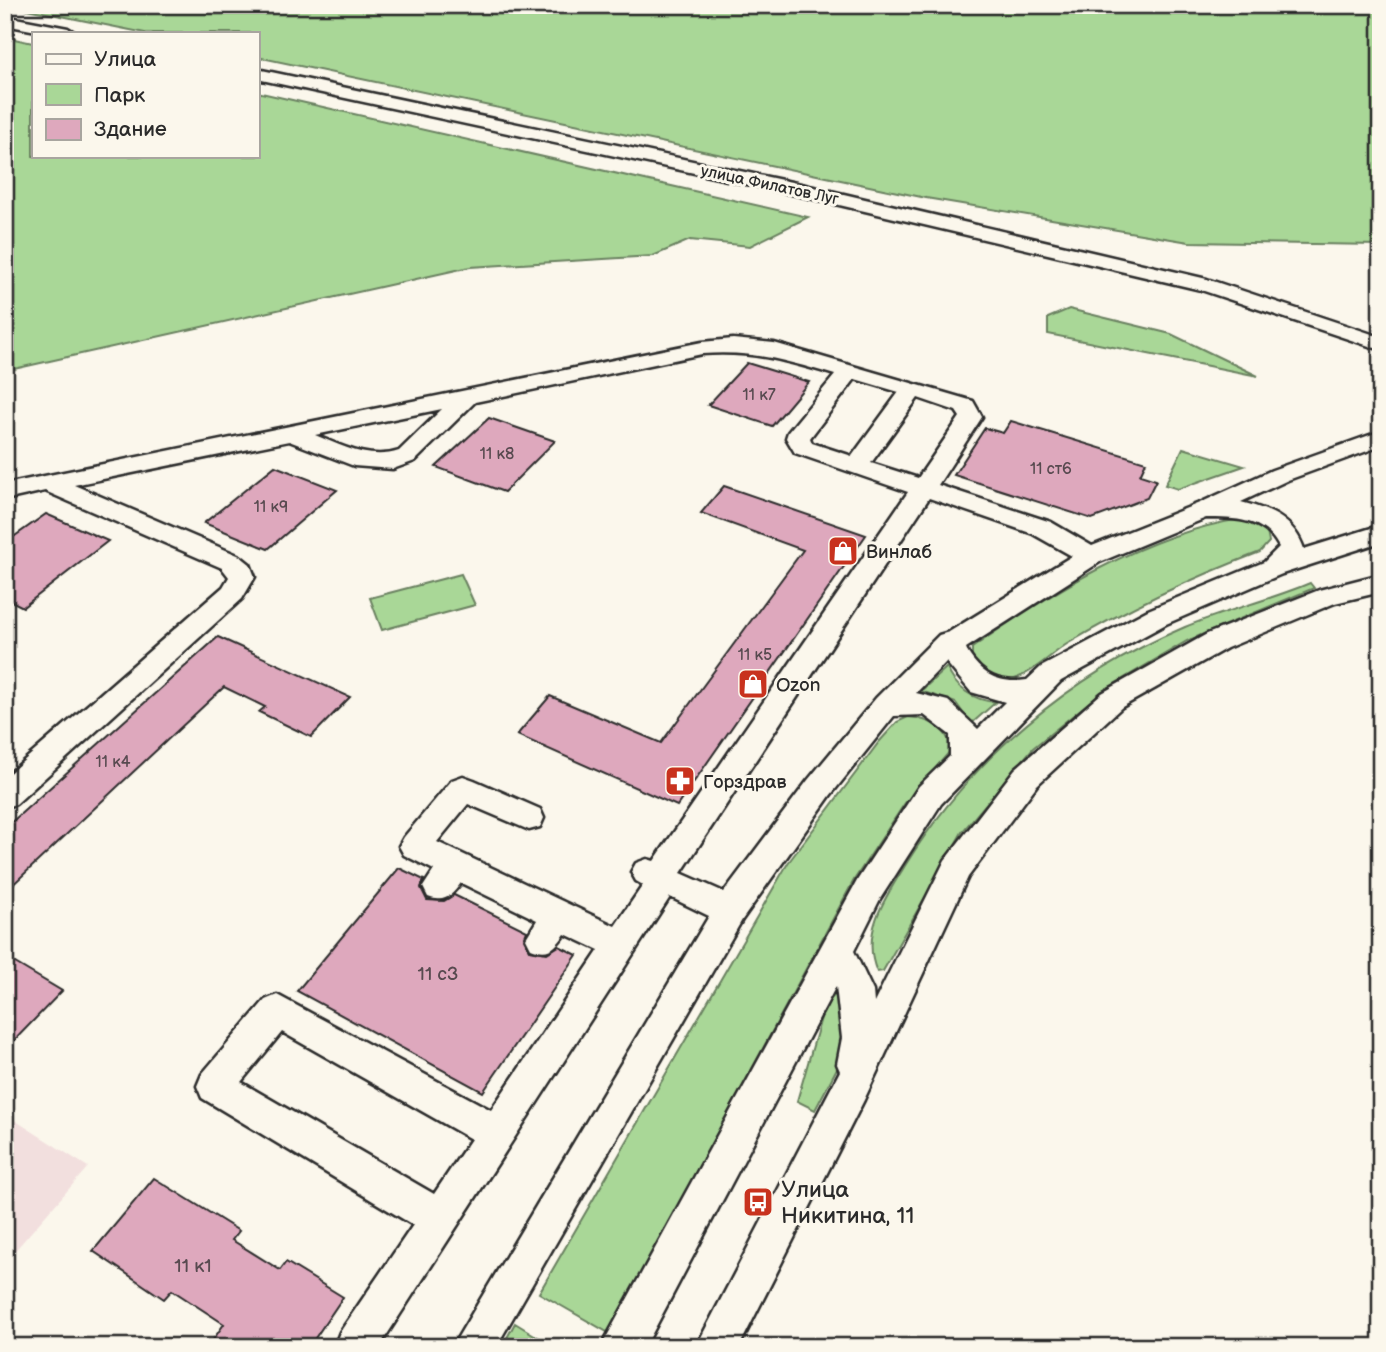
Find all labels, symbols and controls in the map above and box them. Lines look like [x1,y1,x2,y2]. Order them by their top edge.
legend [32,32,259,158]
text: Улица [94,47,157,72]
text: Парк [94,83,145,108]
text: Здание [94,117,167,142]
street label: улица Филатов Луг [699,162,840,209]
house number: 11 к7 [742,386,776,405]
house number: 11 к8 [480,445,514,464]
house number: 11 ст6 [1030,460,1072,479]
house number: 11 к9 [254,498,288,517]
shop icon: Винлаб [826,534,860,568]
place label: Винлаб [866,541,932,564]
house number: 11 к5 [738,646,772,665]
shop icon: Ozon [736,667,770,701]
place label: Ozon [776,674,821,697]
house number: 11 к4 [96,753,131,772]
pharmacy icon: Горздрав [663,764,697,798]
place label: Горздрав [703,771,787,794]
house number: 11 с3 [418,963,458,986]
place label: Улица Никитина, 11 [781,1176,914,1230]
bus stop icon: Улица Никитина, 11 [741,1185,775,1219]
house number: 11 к1 [174,1255,212,1278]

